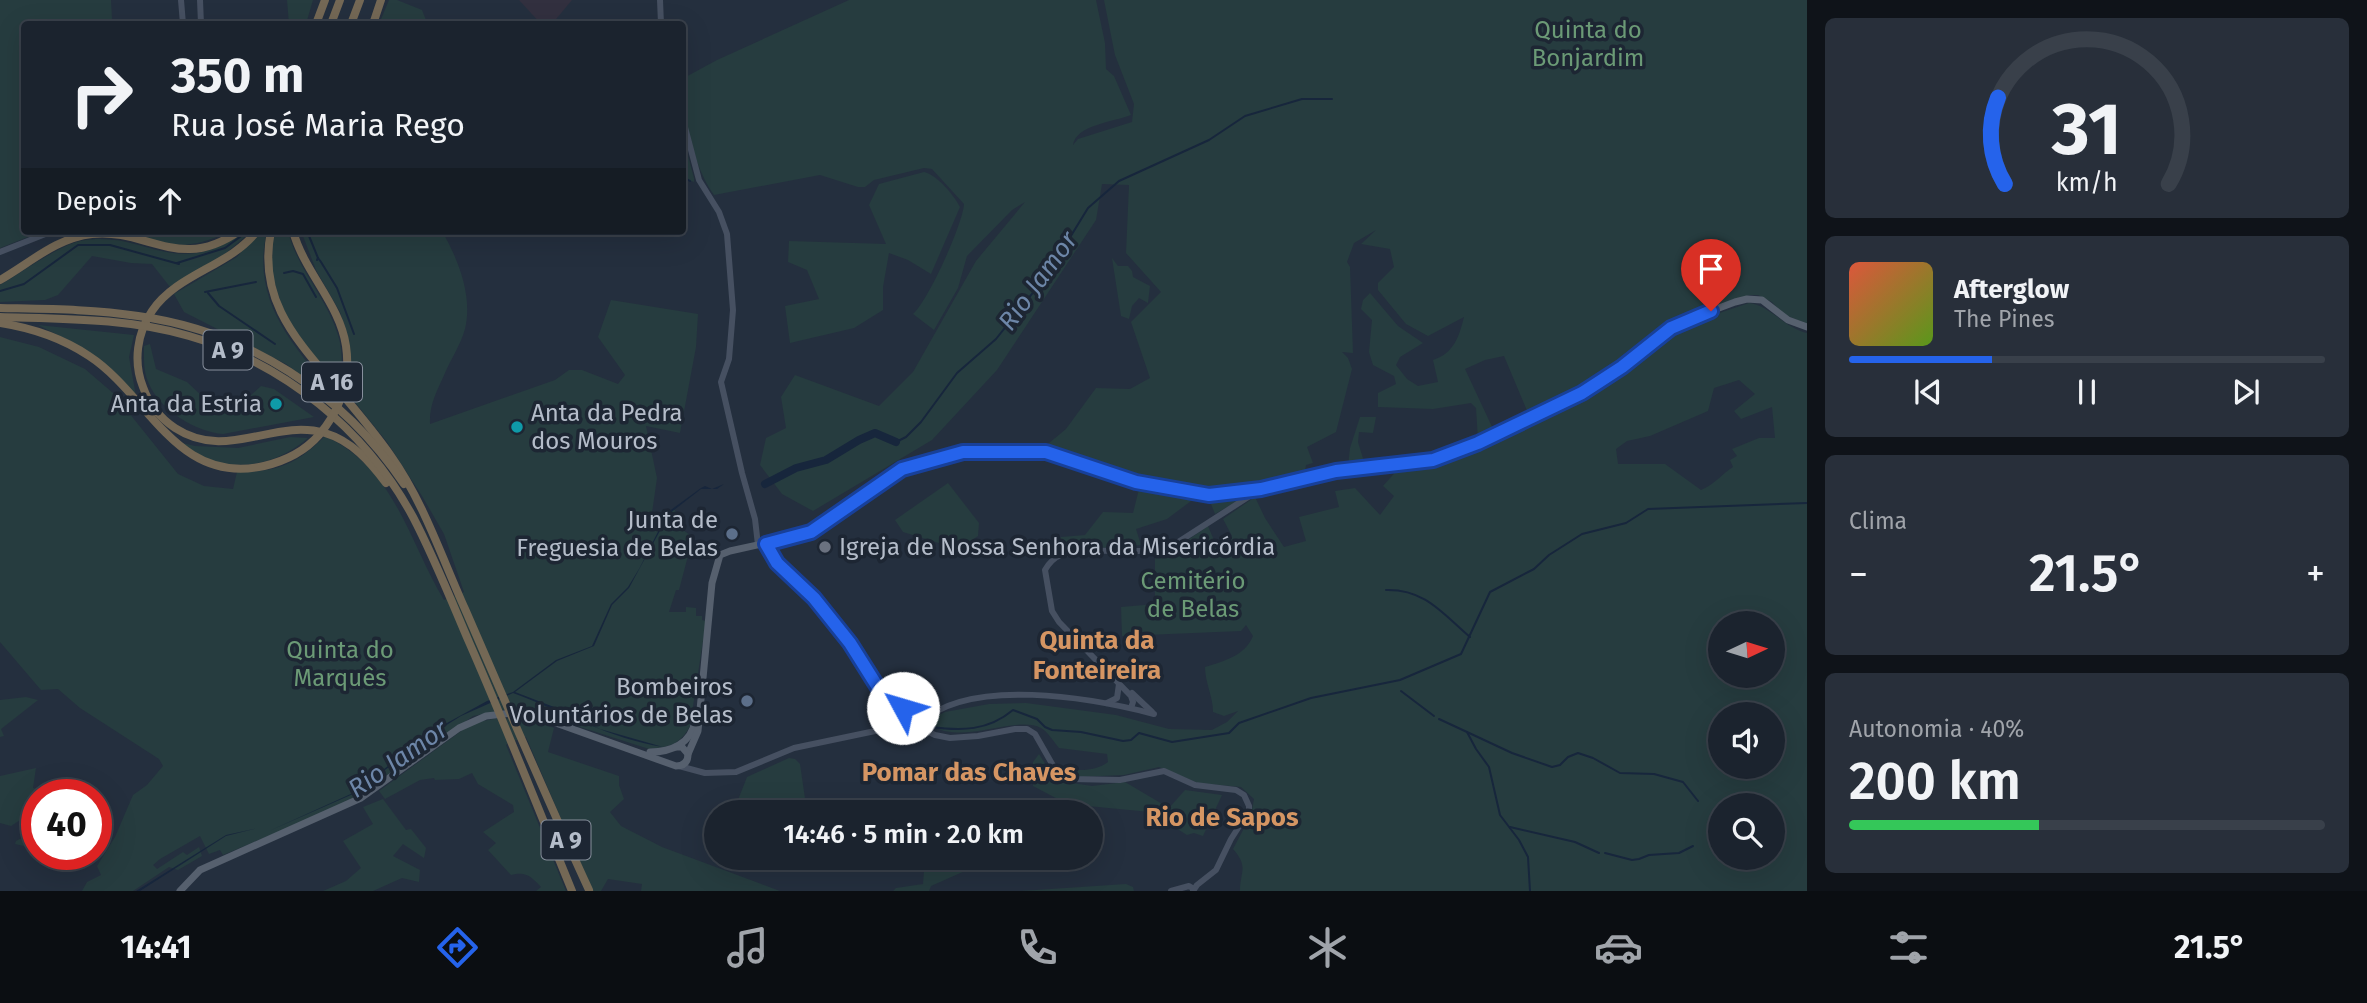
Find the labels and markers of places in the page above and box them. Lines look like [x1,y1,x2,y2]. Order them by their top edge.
pin [1681,239,1741,311]
place label: Anta da Estria [111,390,262,418]
marker: Anta da Estria [268,396,284,412]
place label: Anta da Pedra dos Mouros [531,399,683,455]
marker: Anta da Pedra dos Mouros [509,419,525,435]
place label: Junta de Freguesia de Belas [516,506,718,562]
marker: Junta de Freguesia de Belas [724,526,740,542]
place label: Igreja de Nossa Senhora da Misericórdia [839,533,1275,561]
marker: Igreja de Nossa Senhora da Misericórdia [817,539,833,555]
place label: Bombeiros Voluntários de Belas [510,673,733,729]
marker: Bombeiros Voluntários de Belas [739,693,755,709]

